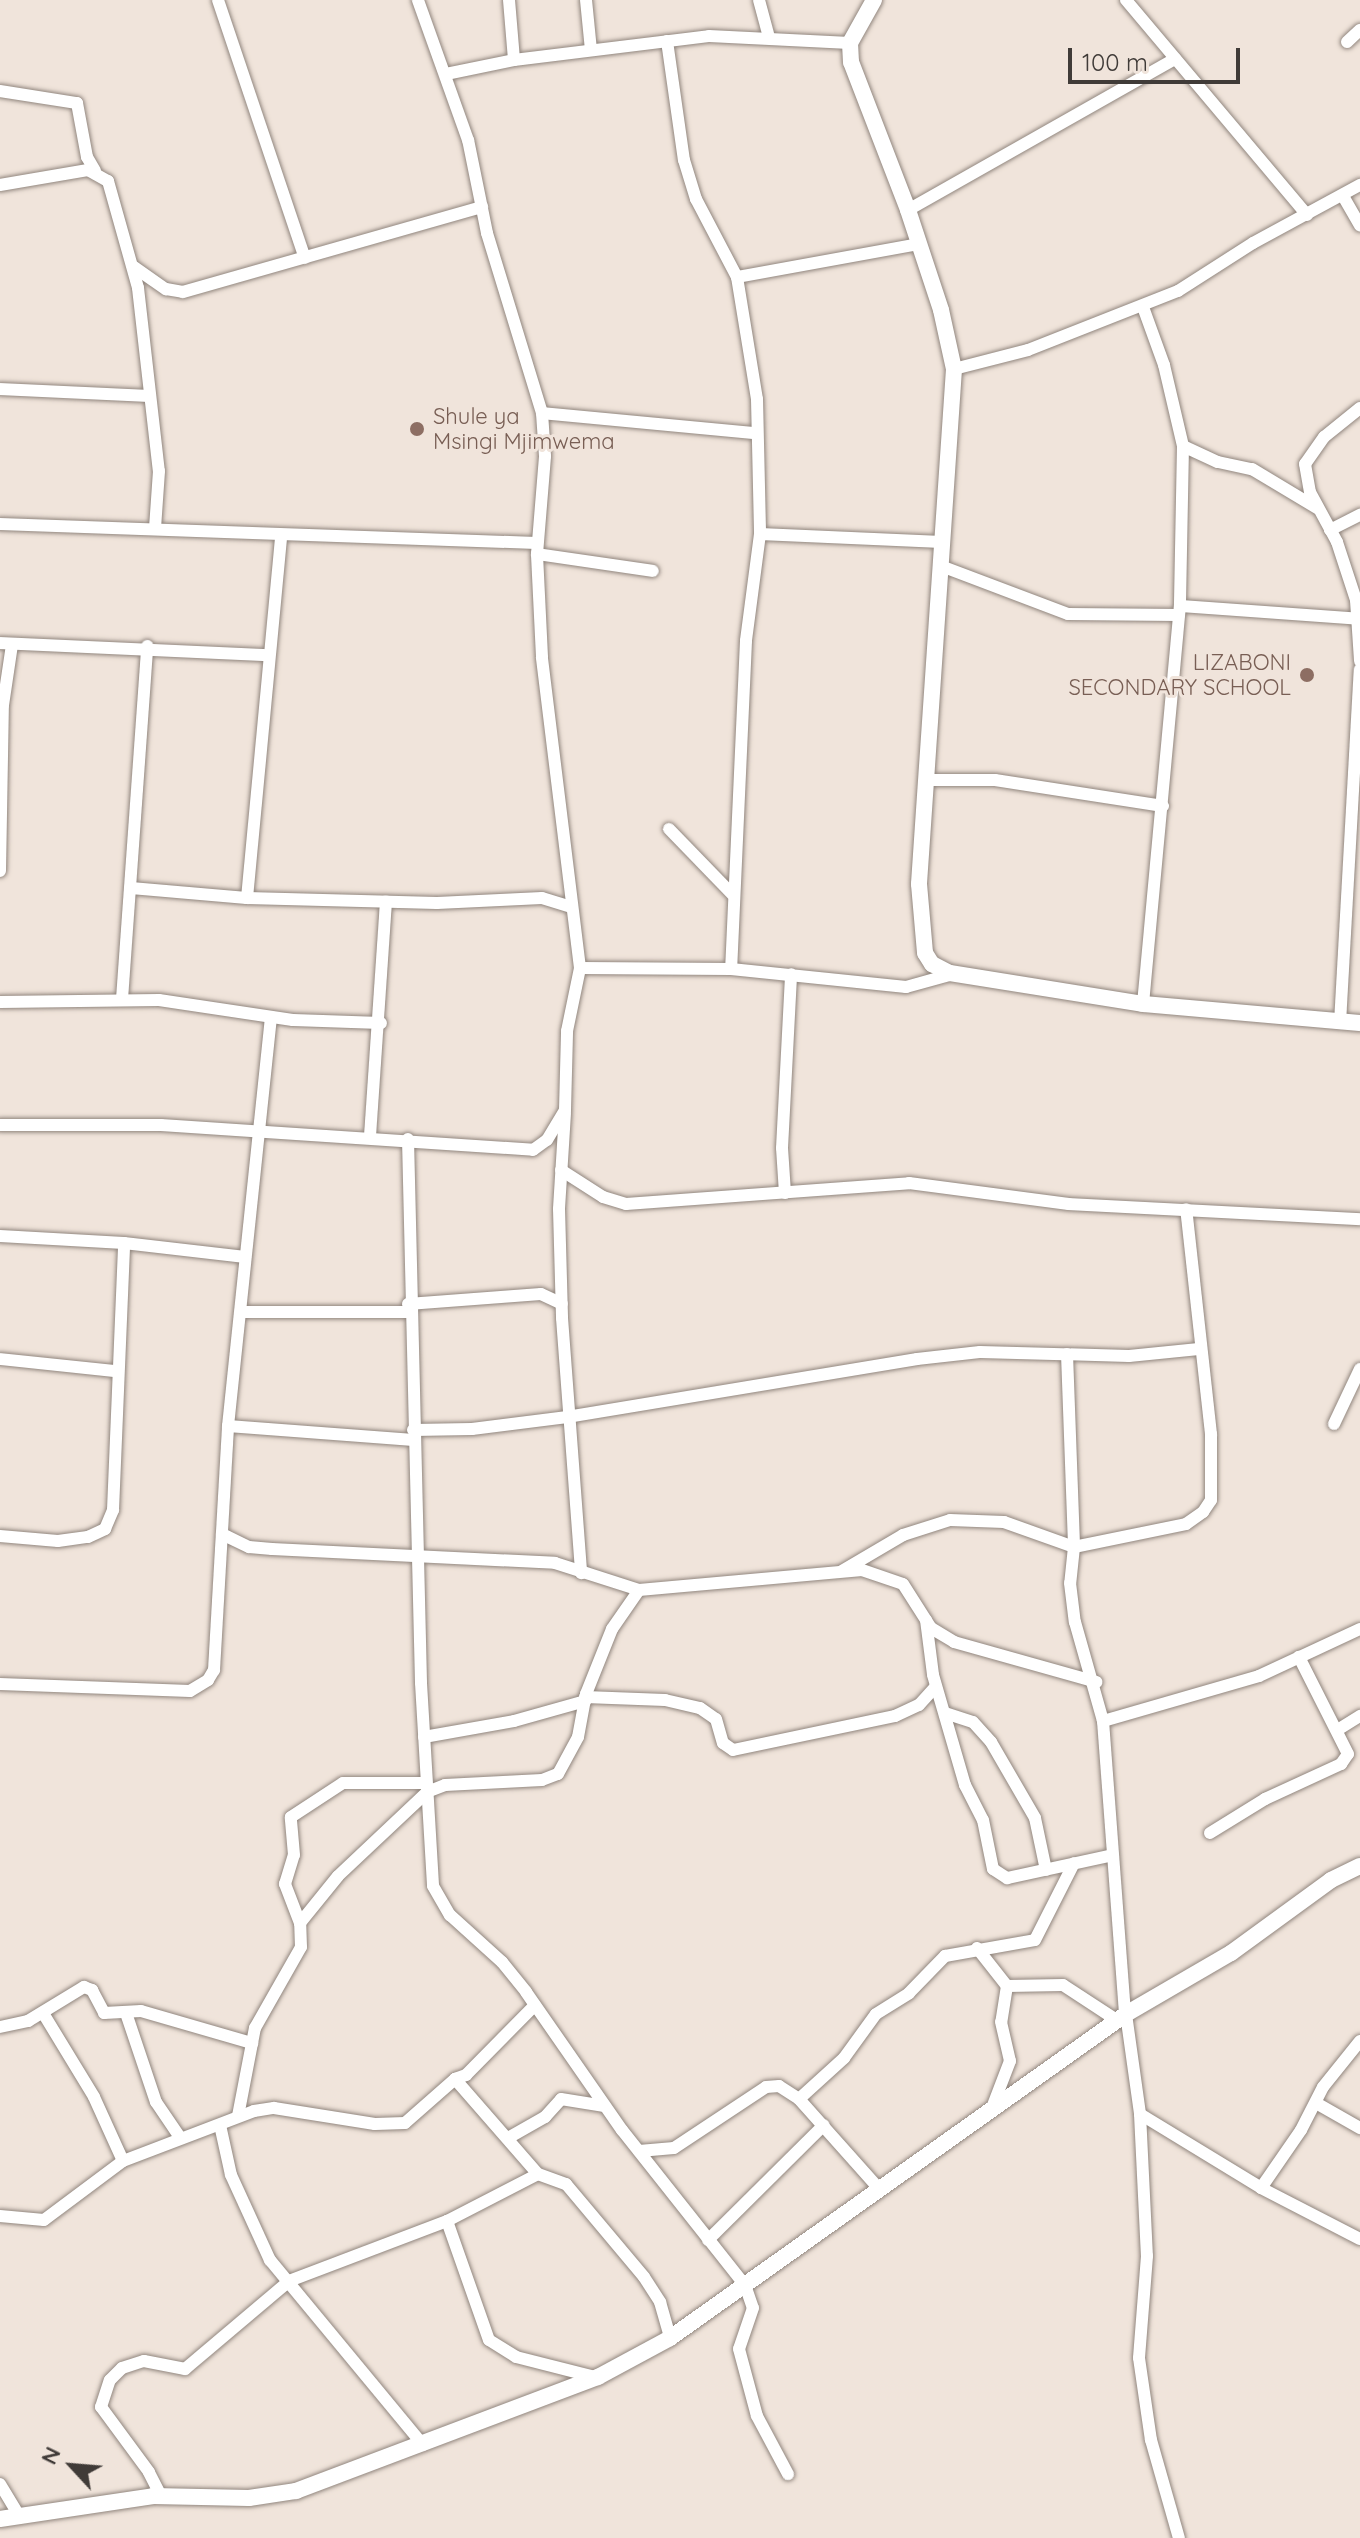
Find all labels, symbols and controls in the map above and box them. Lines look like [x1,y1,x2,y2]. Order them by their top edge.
scale bar [1072,32,1244,82]
text: 100 m [1082,47,1148,77]
place label: Shule ya Msingi Mjimwema [433,403,615,454]
marker: Shule ya Msingi Mjimwema [408,420,426,438]
place label: LIZABONI SECONDARY SCHOOL [1068,649,1291,700]
marker: LIZABONI SECONDARY SCHOOL [1298,666,1316,684]
north arrow [32,2426,112,2506]
text: N [34,2442,67,2469]

